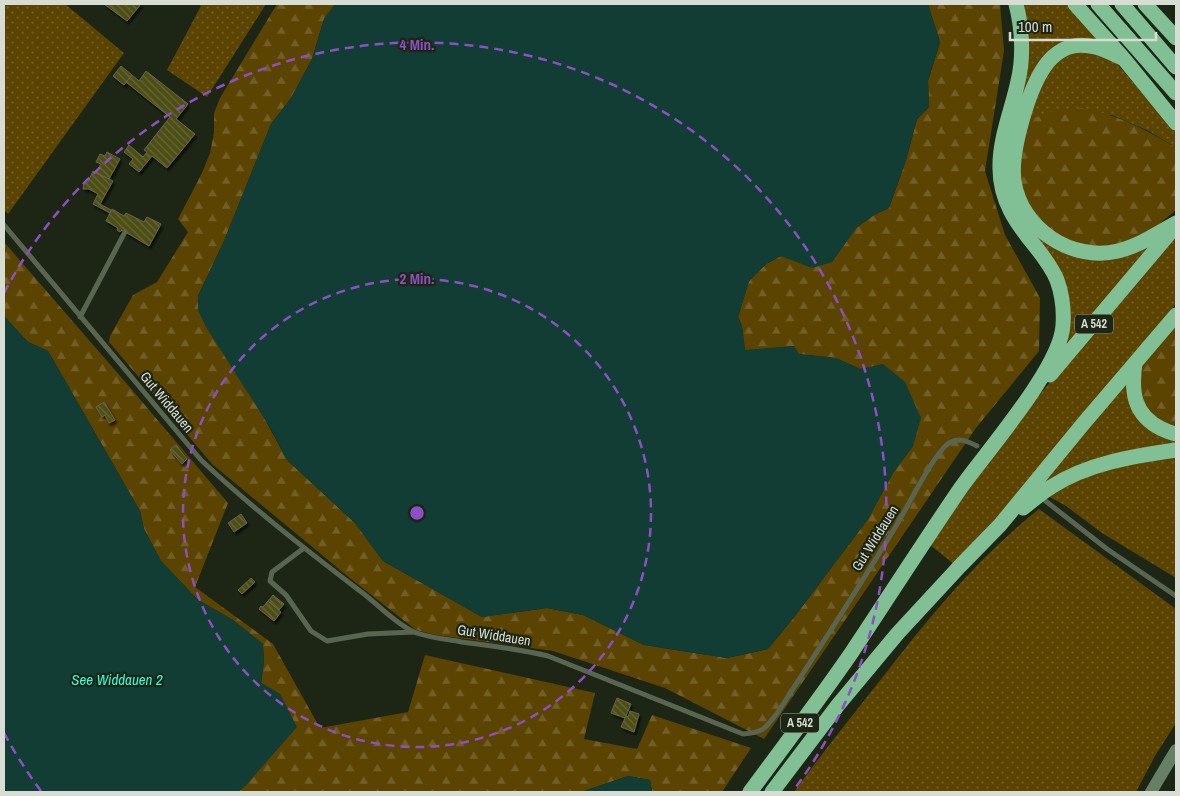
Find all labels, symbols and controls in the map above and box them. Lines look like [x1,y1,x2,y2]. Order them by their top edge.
scale bar [1010,10,1156,42]
text: 100 m [1018,16,1052,37]
text: 4 Min. [400,34,434,55]
text: 2 Min. [400,268,434,289]
road number: A 542 [1075,314,1113,334]
street label: Gut Widdauen [136,368,198,436]
street label: Gut Widdauen [848,502,902,574]
centre of rings [408,504,426,522]
street label: Gut Widdauen [456,620,532,650]
water label: See Widdauen 2 [71,669,163,690]
road number: A 542 [781,714,819,732]

